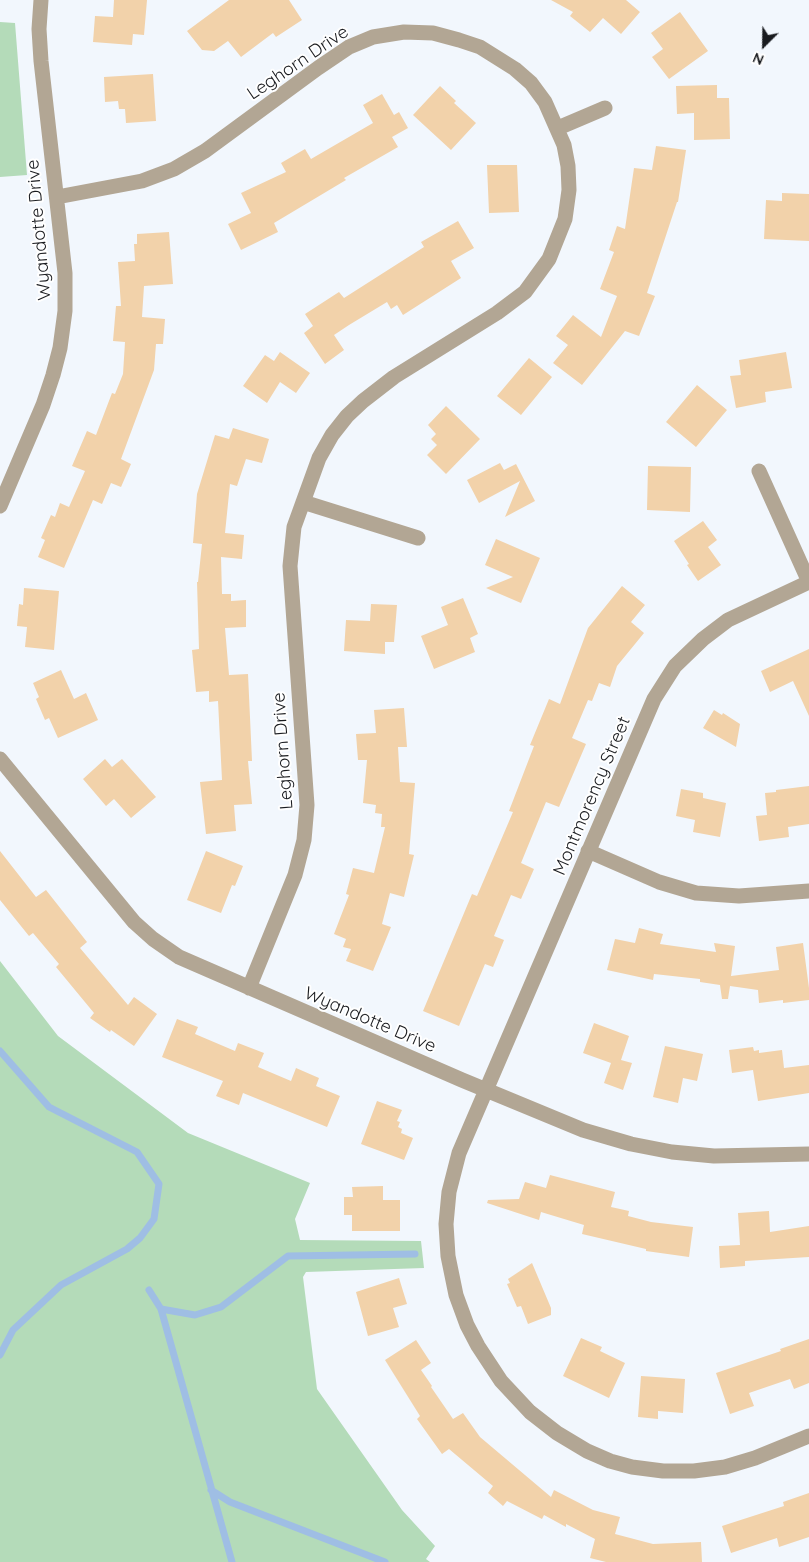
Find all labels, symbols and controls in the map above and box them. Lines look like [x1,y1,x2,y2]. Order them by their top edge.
north arrow [739,20,789,70]
street label: Leghorn Drive [243,21,353,105]
text: N [750,49,766,69]
street label: Wyandotte Drive [22,159,56,301]
street label: Leghorn Drive [268,692,298,810]
street label: Montmorency Street [549,713,635,879]
street label: Wyandotte Drive [301,982,439,1058]

